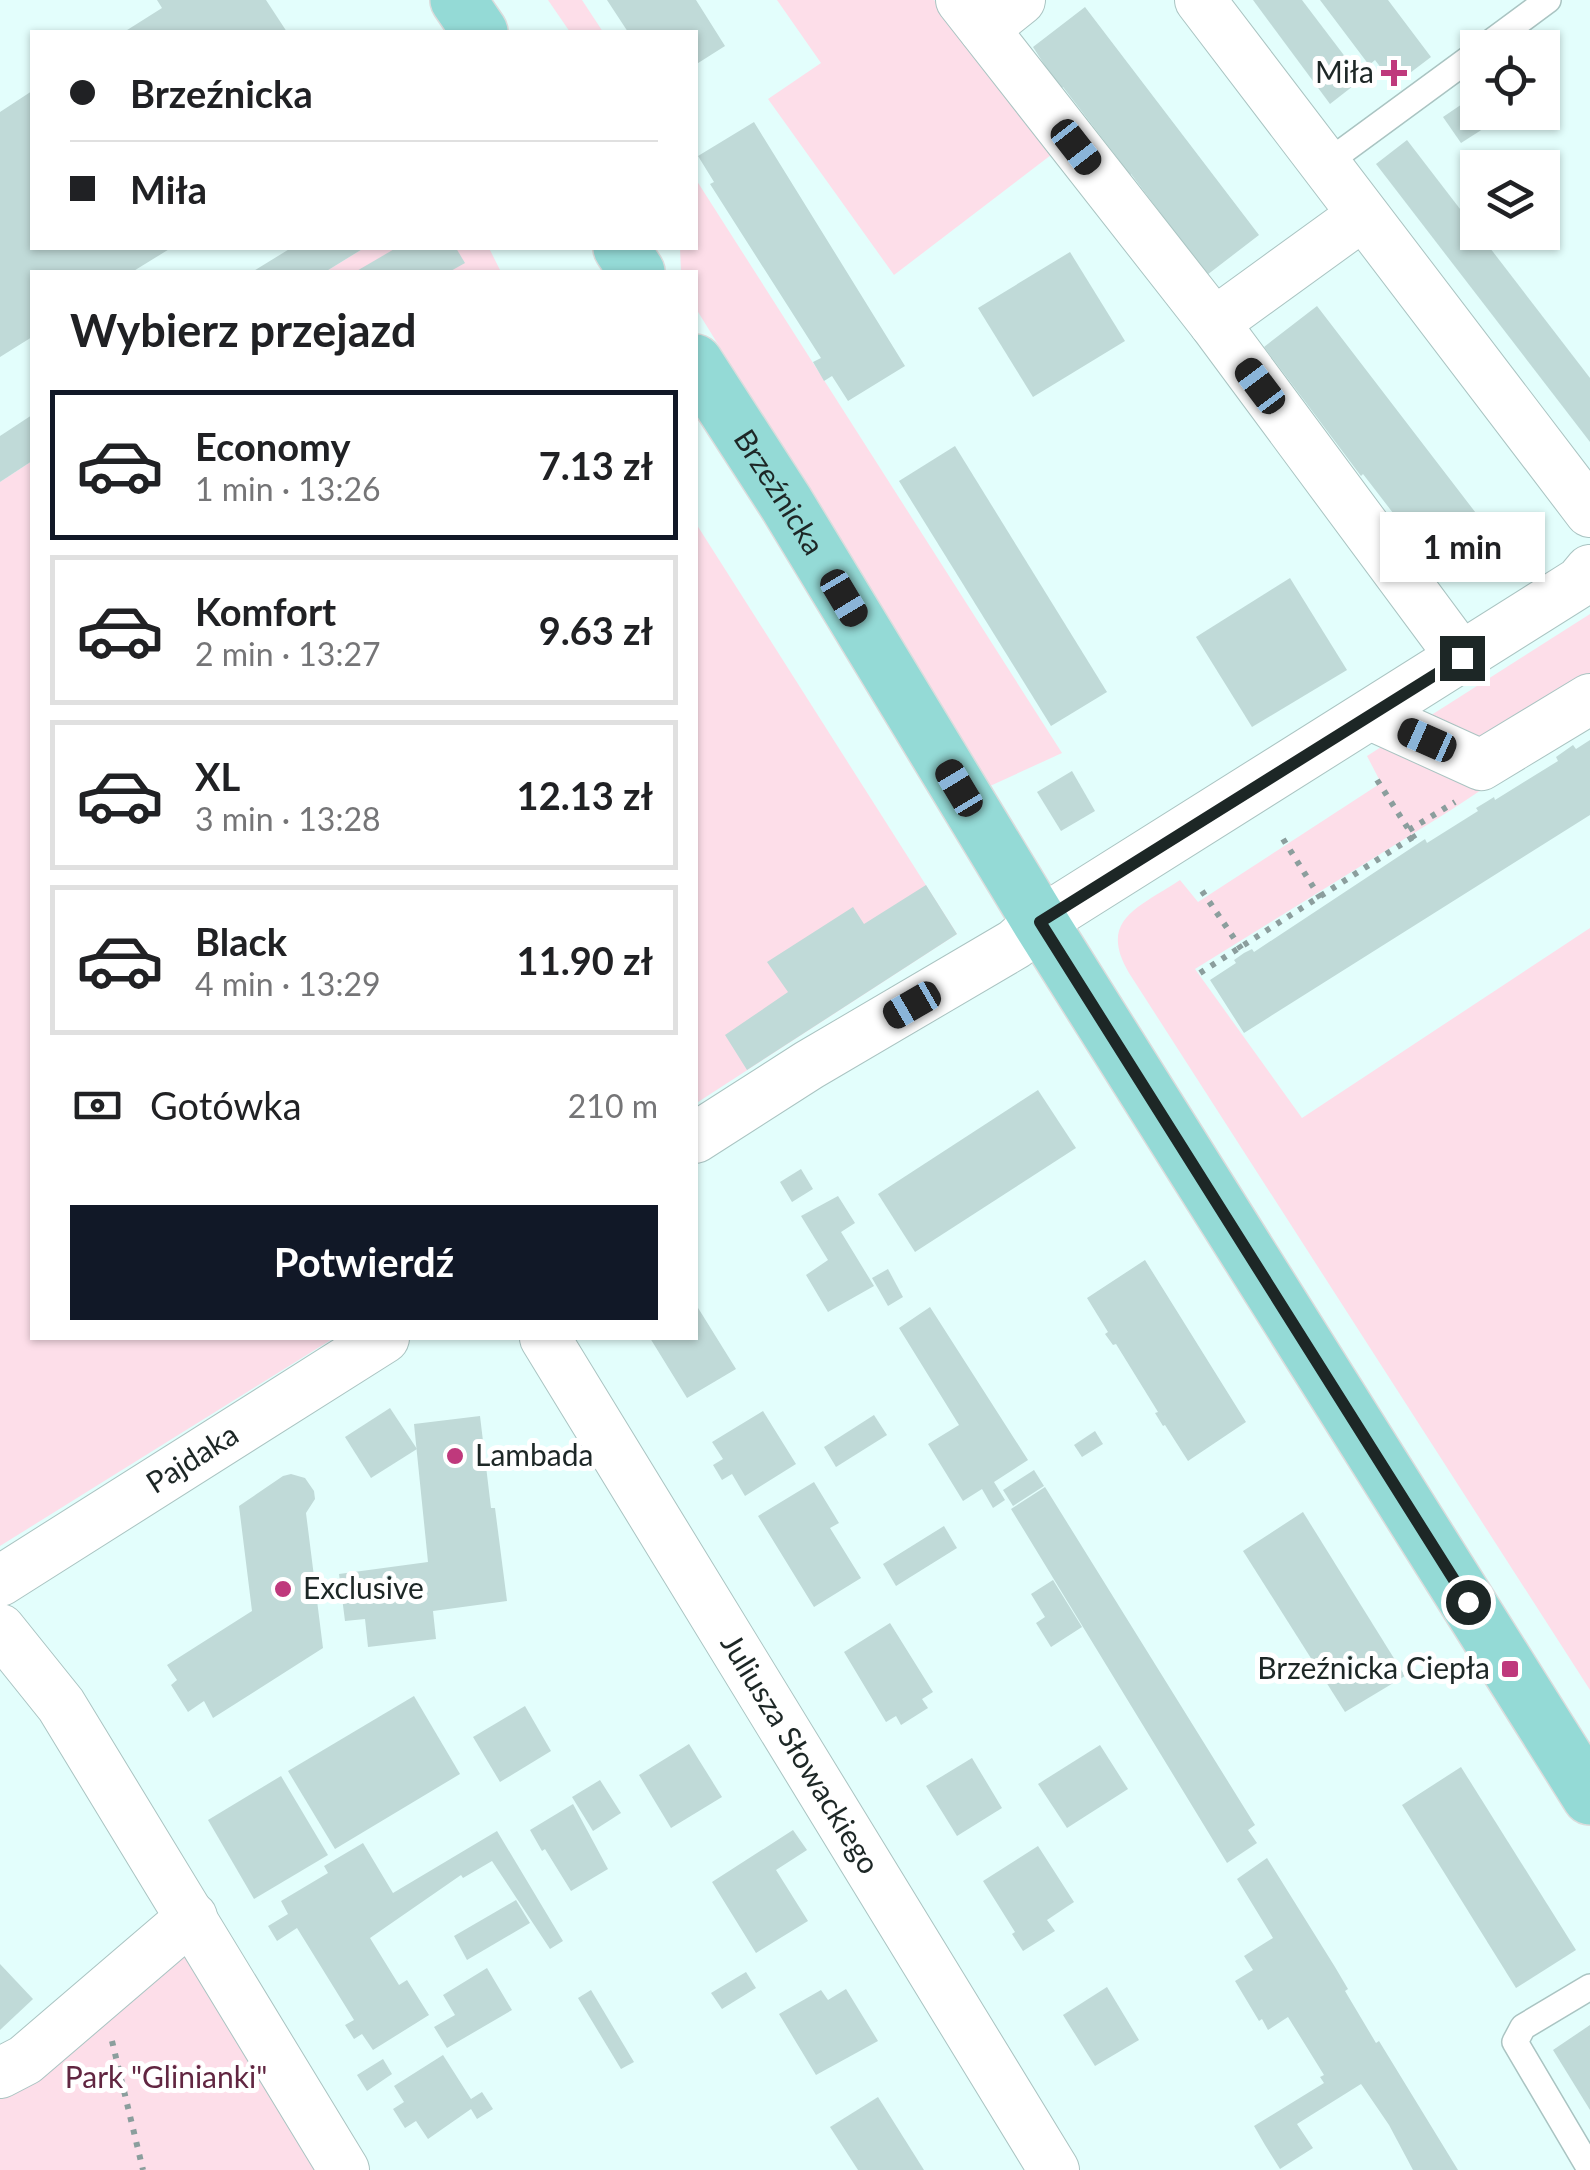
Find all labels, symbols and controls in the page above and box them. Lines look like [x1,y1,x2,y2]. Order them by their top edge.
map controls [1460,30,1560,250]
button: locate [1460,30,1560,130]
place label: Miła [1315,53,1374,89]
marker: Miła [1383,62,1405,84]
text: Brzeźnicka [130,70,313,116]
car [1046,114,1106,180]
button: layers [1460,150,1560,250]
text: Miła [130,166,207,212]
text: Wybierz przejazd [70,303,416,357]
car [1230,353,1290,419]
icon: car [75,420,165,510]
street label: Brzeźnicka [727,422,833,561]
text: Economy [195,423,350,469]
text: 7.13 zł [539,442,653,488]
text: 1 min · 13:26 [195,469,381,508]
callout: 1 min [1380,513,1544,583]
text: 1 min [1423,527,1502,566]
car [816,565,872,631]
icon: car [75,585,165,675]
text: Komfort [195,588,336,634]
text: 9.63 zł [539,607,653,653]
text: 2 min · 13:27 [195,634,381,673]
route end [1440,636,1485,681]
car [1393,714,1461,766]
icon: car [75,750,165,840]
text: XL [195,753,240,799]
car [931,755,987,821]
text: 12.13 zł [517,772,653,818]
text: 3 min · 13:28 [195,799,381,838]
icon: car [75,915,165,1005]
text: Black [195,918,287,964]
text: 11.90 zł [517,937,653,983]
text: 4 min · 13:29 [195,964,381,1003]
car [879,977,945,1033]
icon: cash [70,1078,125,1133]
text: Gotówka [150,1082,302,1128]
text: 210 m [568,1086,658,1125]
button: Potwierdź [70,1205,658,1320]
street label: Pajdaka [139,1415,244,1500]
place label: Lambada [475,1436,593,1472]
marker: Lambada [444,1445,466,1467]
place label: Exclusive [303,1569,424,1605]
marker: Exclusive [272,1578,294,1600]
route start [1446,1580,1491,1625]
street label: Juliusza Słowackiego [714,1627,888,1880]
place label: Brzeźnicka Ciepła [1257,1649,1490,1685]
marker: Brzeźnicka Ciepła [1499,1658,1521,1680]
park label: Park "Glinianki" [65,2058,267,2094]

